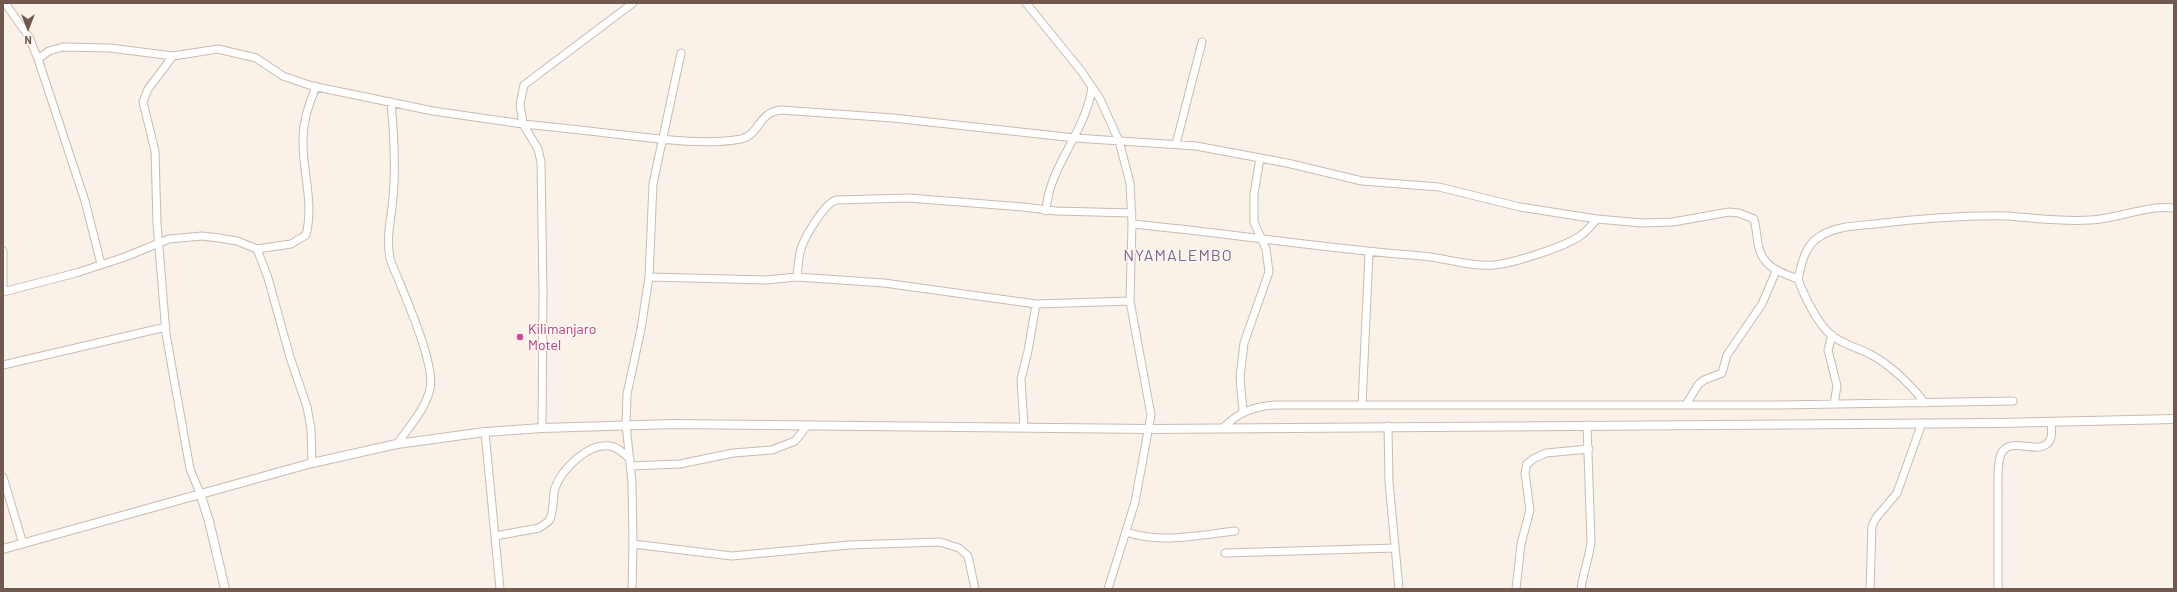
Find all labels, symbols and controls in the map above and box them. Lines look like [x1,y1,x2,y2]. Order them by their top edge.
north arrow [8,8,48,48]
text: N [24,34,32,47]
district label: NYAMALEMBO [1123,246,1233,266]
place label: Kilimanjaro Motel [528,321,596,354]
marker: Kilimanjaro Motel [515,332,525,342]

